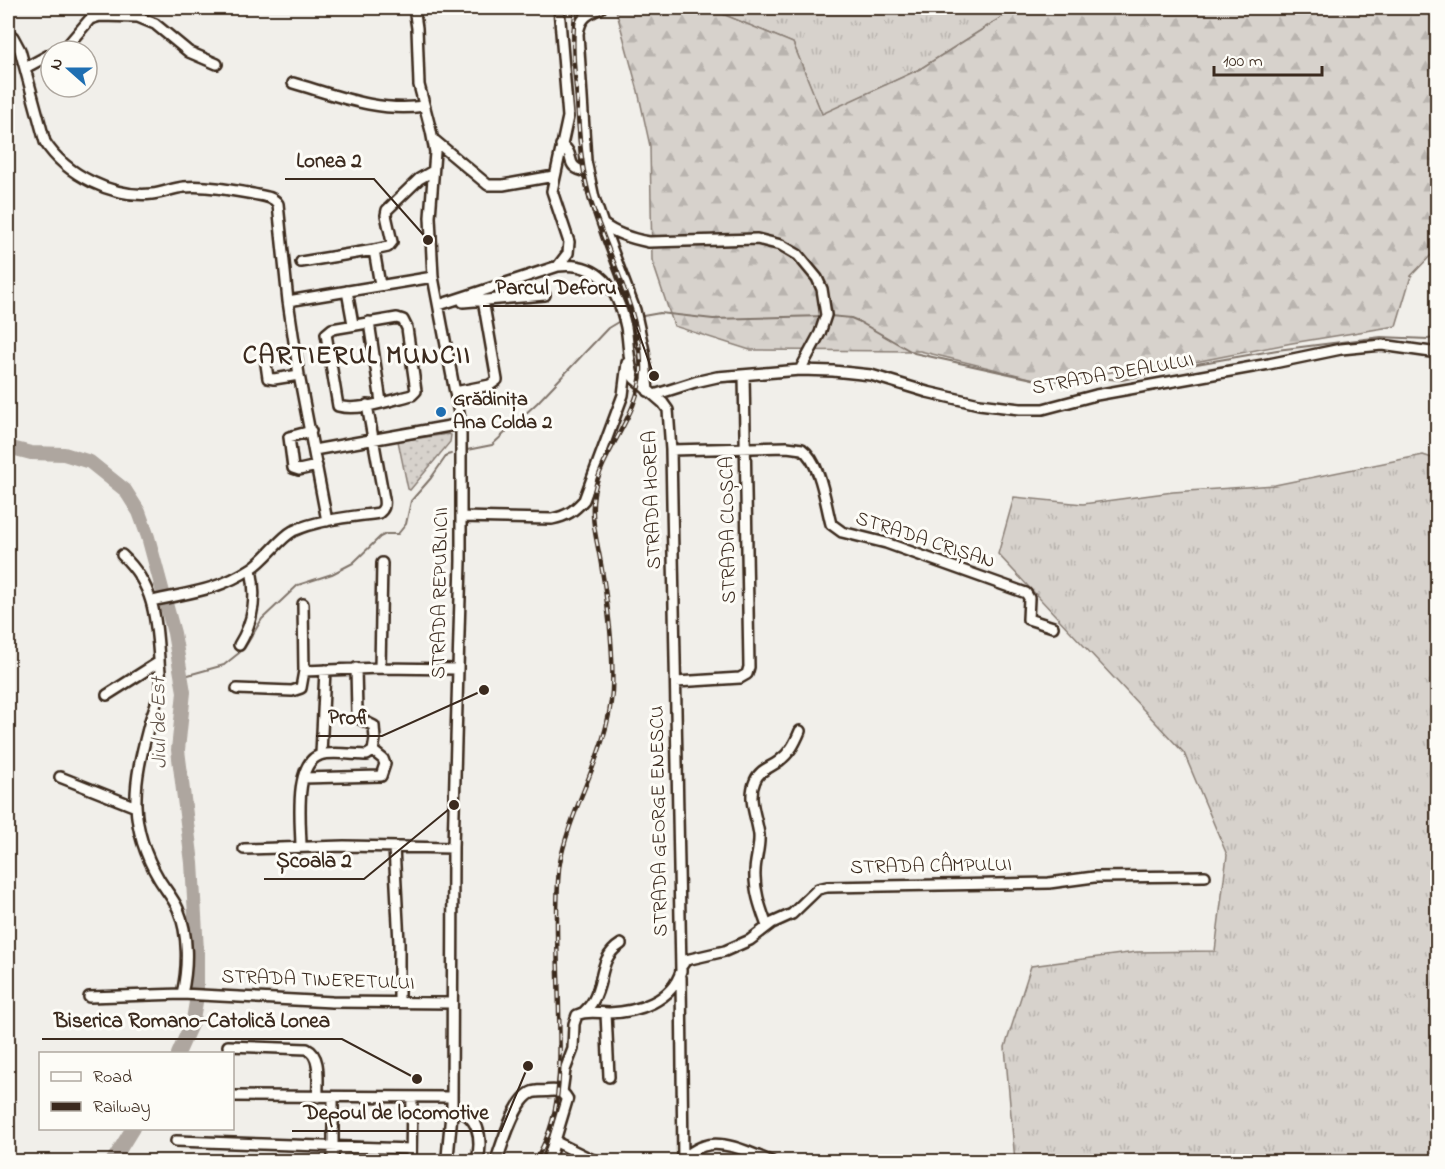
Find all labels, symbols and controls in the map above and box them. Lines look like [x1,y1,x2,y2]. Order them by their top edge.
north arrow [39,39,99,99]
scale bar [1214,39,1322,77]
text: 100 m [1223,49,1263,75]
text: N [44,55,70,74]
callout: Lonea 2 [285,140,374,179]
text: Lonea 2 [296,147,362,177]
callout: Parcul Deforu [483,267,629,306]
text: Parcul Deforu [495,274,617,304]
district label: CARTIERUL MUNCII [243,338,471,376]
street label: STRADA DEALULUI [1030,347,1196,403]
place label: Grădinița Ana Colda 2 [453,386,552,438]
marker: Grădinița Ana Colda 2 [434,405,448,419]
street label: STRADA HOREA [636,430,670,570]
street label: STRADA CLOȘCA [713,456,745,604]
street label: STRADA CRIȘAN [852,505,998,577]
street label: STRADA REPUBLICII [425,507,457,679]
water label: Jiul de Est [144,675,176,769]
callout: Profi [316,697,382,736]
text: Profi [328,704,370,734]
street label: STRADA GEORGE ENESCU [643,705,677,937]
callout: Școala 2 [264,840,364,879]
text: Școala 2 [276,847,352,877]
street label: STRADA CÂMPULUI [850,851,1012,883]
street label: STRADA TINERETULUI [221,963,415,999]
callout: Biserica Romano-Catolică Lonea [42,1000,342,1039]
text: Biserica Romano-Catolică Lonea [53,1007,330,1037]
legend [39,1052,234,1130]
text: Road [93,1065,132,1091]
callout: Depoul de locomotive [292,1092,501,1131]
text: Railway [93,1095,150,1121]
text: Depoul de locomotive [302,1099,489,1129]

